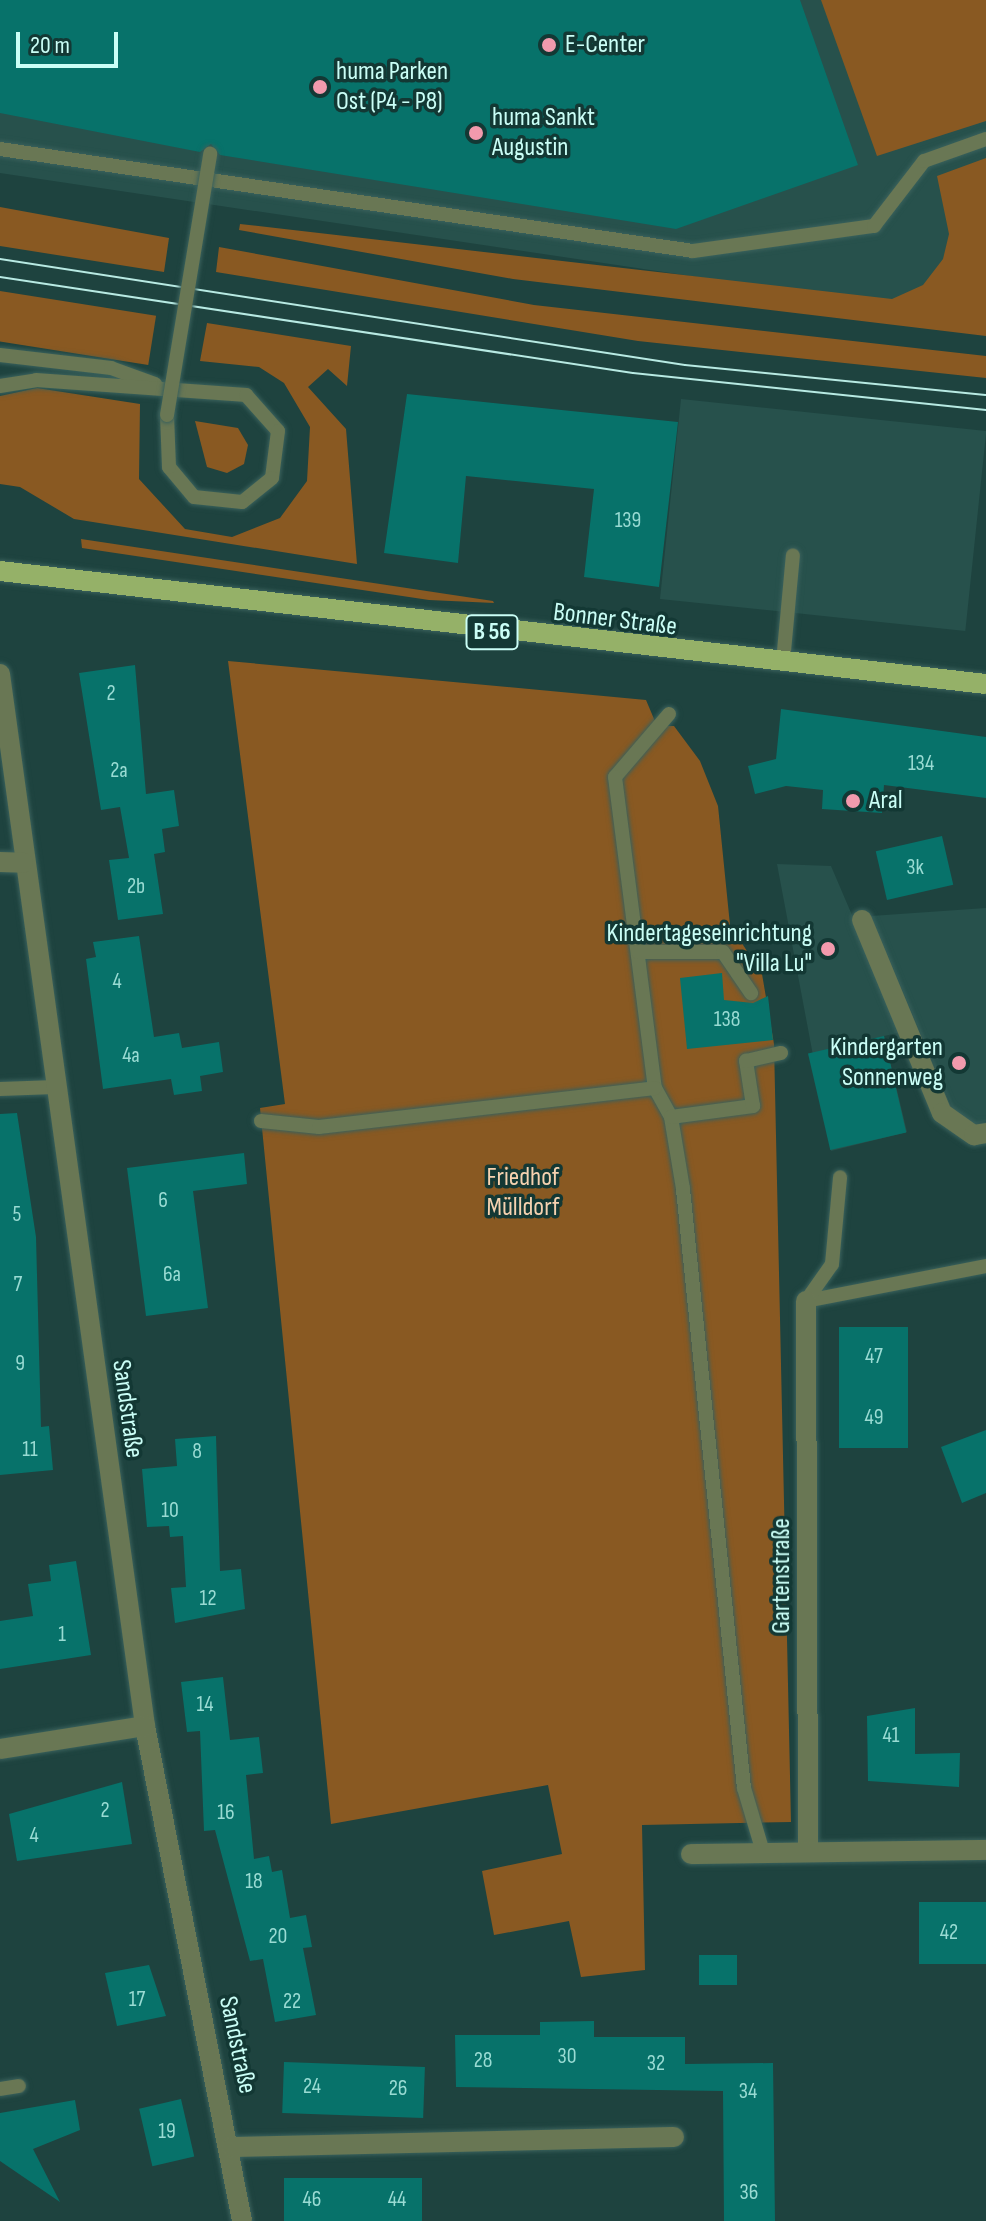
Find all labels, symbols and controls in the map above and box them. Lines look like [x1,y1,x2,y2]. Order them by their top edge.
scale bar [20,16,122,66]
place label: E-Center [565,29,645,61]
text: 20 m [30,31,70,60]
marker: E-Center [540,36,558,54]
place label: huma Parken Ost (P4 - P8) [336,56,448,118]
marker: huma Parken Ost (P4 - P8) [311,78,329,96]
place label: huma Sankt Augustin [492,102,595,164]
marker: huma Sankt Augustin [467,124,485,142]
house number: 139 [615,508,641,534]
street label: Bonner Straße [551,597,679,643]
road number: B 56 [464,612,520,652]
house number: 2 [106,681,116,707]
house number: 134 [908,751,934,777]
house number: 2a [110,758,128,784]
place label: Aral [869,785,903,817]
marker: Aral [844,792,862,810]
house number: 3k [906,855,924,881]
house number: 2b [127,874,145,900]
place label: Kindertageseinrichtung "Villa Lu" [607,918,812,980]
marker: Kindertageseinrichtung "Villa Lu" [819,940,837,958]
house number: 4 [112,969,122,995]
house number: 138 [714,1007,740,1033]
place label: Kindergarten Sonnenweg [830,1032,943,1094]
house number: 4a [122,1043,140,1069]
marker: Kindergarten Sonnenweg [950,1054,968,1072]
park label: Friedhof Mülldorf [487,1162,559,1224]
house number: 6 [158,1188,168,1214]
house number: 5 [13,1202,21,1228]
house number: 6a [163,1262,181,1288]
house number: 7 [14,1272,22,1298]
house number: 47 [865,1344,883,1370]
house number: 9 [15,1351,25,1377]
street label: Sandstraße [105,1358,149,1460]
house number: 49 [865,1405,883,1431]
house number: 11 [22,1437,38,1463]
house number: 8 [192,1439,202,1465]
house number: 10 [161,1498,179,1524]
street label: Gartenstraße [766,1518,798,1634]
house number: 12 [199,1586,217,1612]
house number: 1 [58,1622,66,1648]
house number: 14 [197,1692,213,1718]
house number: 41 [883,1723,899,1749]
house number: 2 [100,1798,110,1824]
house number: 16 [217,1800,235,1826]
house number: 4 [29,1823,39,1849]
house number: 18 [245,1869,263,1895]
house number: 42 [940,1920,958,1946]
house number: 20 [269,1924,287,1950]
house number: 17 [129,1987,145,2013]
house number: 22 [283,1989,301,2015]
street label: Sandstraße [211,1993,263,2097]
house number: 30 [557,2044,577,2070]
house number: 28 [474,2048,492,2074]
house number: 32 [647,2051,665,2077]
house number: 24 [303,2074,321,2100]
house number: 26 [389,2076,407,2102]
house number: 34 [739,2079,757,2105]
house number: 19 [158,2119,176,2145]
house number: 36 [740,2180,758,2206]
house number: 46 [303,2187,321,2213]
house number: 44 [388,2187,406,2213]

